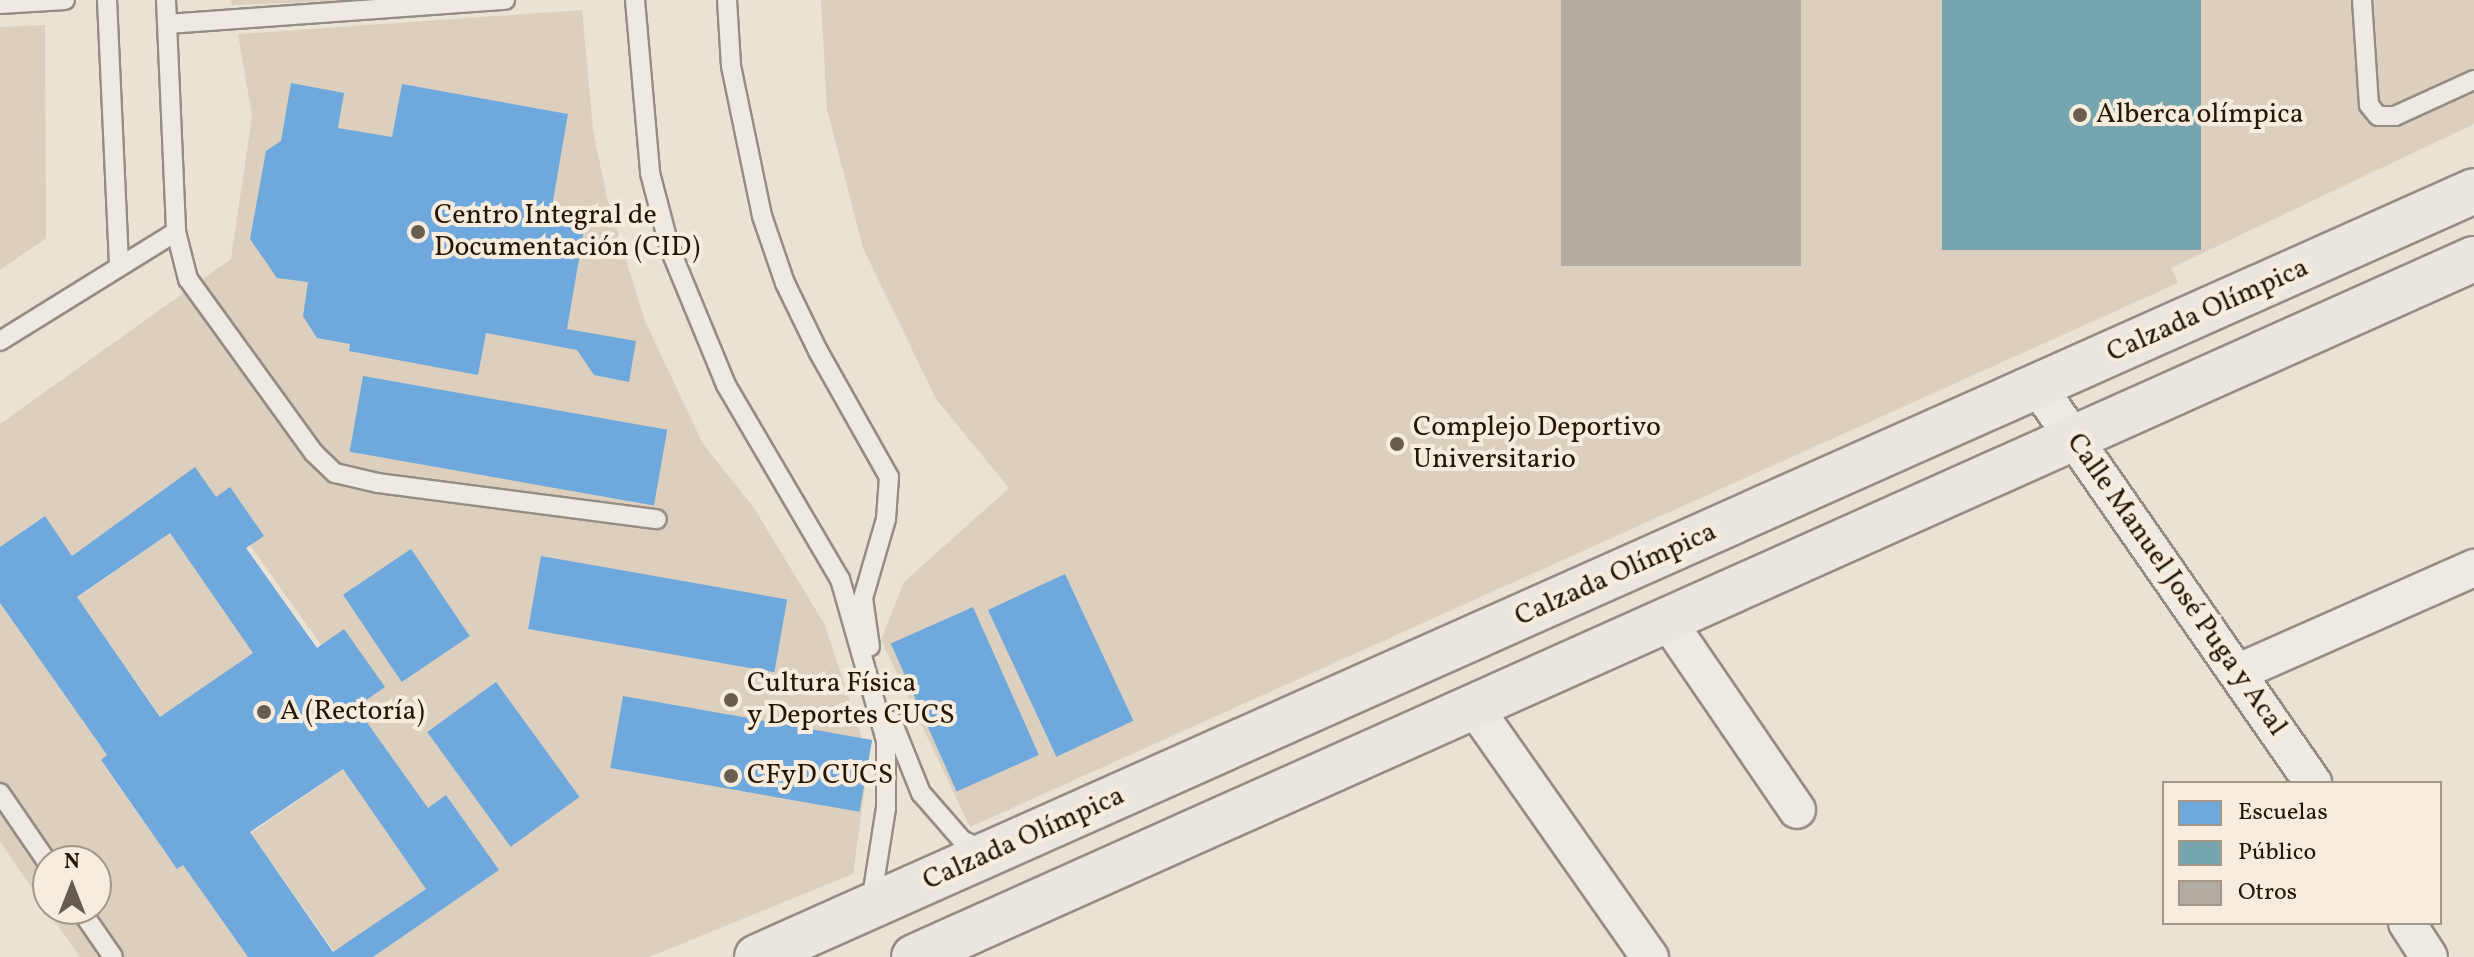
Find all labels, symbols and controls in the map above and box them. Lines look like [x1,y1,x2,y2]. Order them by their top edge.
place label: Alberca olímpica [2096,98,2304,132]
marker: Alberca olímpica [2071,106,2089,124]
place label: Centro Integral de Documentación (CID) [434,199,700,265]
marker: Centro Integral de Documentación (CID) [409,223,427,241]
street label: Calzada Olímpica [2102,252,2314,370]
place label: Complejo Deportivo Universitario [1413,411,1661,477]
street label: Calle Manuel José Puga y Acal [2058,427,2294,743]
marker: Complejo Deportivo Universitario [1388,435,1406,453]
street label: Calzada Olímpica [1510,516,1722,634]
place label: Cultura Física y Deportes CUCS [747,667,955,733]
marker: Cultura Física y Deportes CUCS [722,691,740,709]
place label: A (Rectoría) [280,695,425,729]
marker: A (Rectoría) [255,703,273,721]
place label: CFyD CUCS [747,759,893,793]
marker: CFyD CUCS [722,767,740,785]
street label: Calzada Olímpica [918,780,1130,898]
legend [2162,781,2442,925]
text: Escuelas [2238,796,2328,830]
text: Público [2238,836,2316,870]
north arrow [32,845,112,925]
text: N [64,847,80,878]
text: Otros [2238,876,2297,910]

